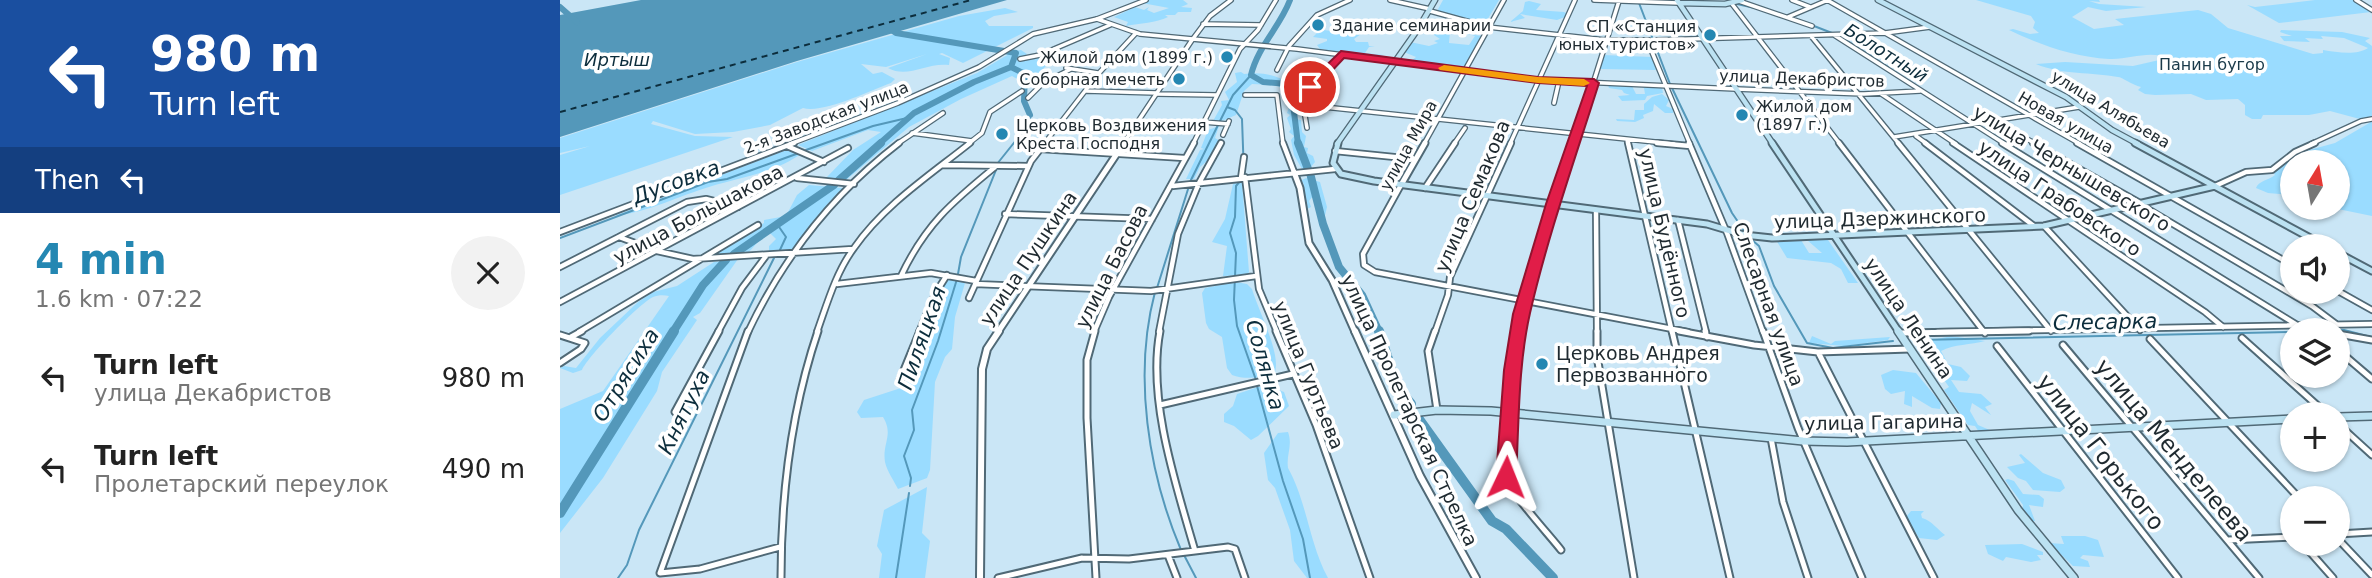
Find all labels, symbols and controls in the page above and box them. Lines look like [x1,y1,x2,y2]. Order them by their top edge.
place label: Здание семинарии [1332,16,1491,35]
marker: Здание семинарии [1310,17,1326,33]
place label: СП «Станция юных туристов» [1558,17,1696,54]
water label: Болотный [1841,19,1932,87]
text: 980 m [150,26,320,83]
marker: СП «Станция юных туристов» [1702,27,1718,43]
icon: left [35,28,126,119]
place label: Жилой дом (1899 г.) [1040,48,1213,67]
water label: Иртыш [584,49,650,70]
marker: Жилой дом (1899 г.) [1219,49,1235,65]
park label: Панин бугор [2159,55,2265,74]
pin [1280,57,1340,117]
street label: улица Декабристов [1719,66,1885,91]
street label: улица Алябьева [2048,67,2174,152]
icon: arrive [1291,68,1329,106]
place label: Соборная мечеть [1019,70,1165,89]
marker: Соборная мечеть [1171,71,1187,87]
street label: 2-я Заводская улица [741,77,911,158]
text: Turn left [150,85,280,123]
street label: Новая улица [2015,88,2117,157]
street label: улица Мира [1376,97,1441,194]
place label: Жилой дом (1897 г.) [1756,97,1852,134]
street label: улица Чернышевского [1969,100,2175,236]
marker: Жилой дом (1897 г.) [1734,107,1750,123]
place label: Церковь Воздвижения Креста Господня [1016,116,1207,153]
street label: улица Семакова [1430,117,1514,275]
marker: Церковь Воздвижения Креста Господня [994,126,1010,142]
street label: улица Грабовского [1975,135,2145,261]
street label: улица Будённого [1635,146,1695,320]
north arrow [2280,150,2350,220]
map controls [2280,150,2350,556]
water label: Дусовка [628,155,723,209]
street label: улица Большакова [609,160,787,268]
icon: left [114,161,152,199]
text: Then [35,165,100,195]
street label: улица Пушкина [975,187,1081,329]
street label: улица Басова [1070,200,1152,332]
street label: улица Дзержинского [1774,203,1986,233]
street label: Слесарная улица [1729,219,1809,389]
button: sound [2280,234,2350,304]
text: 4 min [35,235,167,284]
button: close [451,236,525,310]
street label: улица Ленина [1860,253,1958,383]
street label: улица Пролетарская Стрелка [1337,271,1483,549]
water label: Пиляцкая [893,283,951,393]
text: 1.6 km · 07:22 [35,286,203,312]
street label: улица Гуртьева [1269,298,1349,452]
water label: Слесарка [2053,309,2157,335]
water label: Солянка [1241,317,1289,413]
button: layers [2280,318,2350,388]
water label: Отрясиха [588,324,664,426]
place label: Церковь Андрея Первозванного [1556,342,1720,386]
text: Turn left [94,350,218,380]
street label: улица Менделеева [2090,354,2258,546]
marker: Церковь Андрея Первозванного [1534,356,1550,372]
icon: left [35,359,73,397]
text: 980 m [442,363,525,393]
water label: Княтуха [653,366,715,458]
street label: улица Горького [2032,369,2170,535]
text: улица Декабристов [94,380,332,406]
button: + [2280,402,2350,472]
street label: улица Гагарина [1804,410,1964,434]
position arrow [1469,440,1543,514]
text: Turn left [94,441,218,471]
icon: left [35,450,73,488]
text: 490 m [442,454,525,484]
text: Пролетарский переулок [94,471,389,497]
button: − [2280,486,2350,556]

